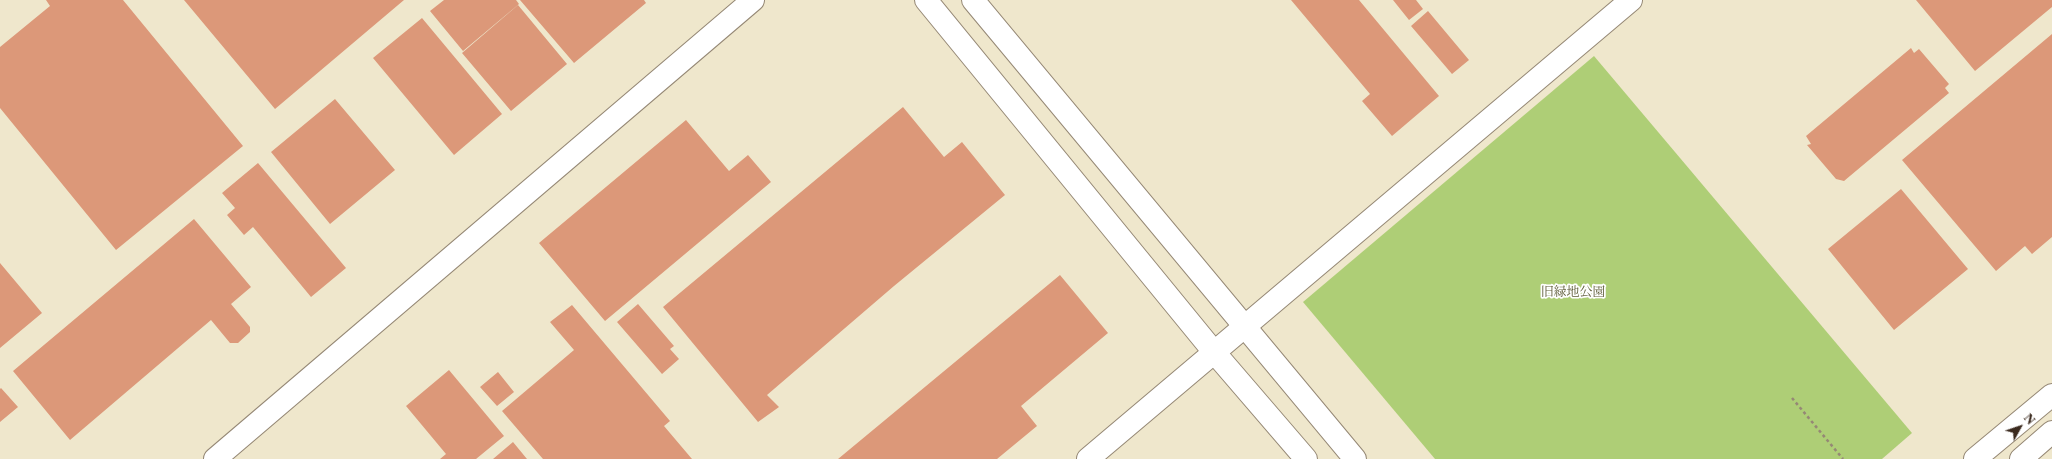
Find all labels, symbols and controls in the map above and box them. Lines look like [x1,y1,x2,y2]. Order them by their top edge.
park label: 旧緑地公園 [1541,284,1605,300]
north arrow [2000,407,2040,447]
text: N [2021,411,2038,427]

